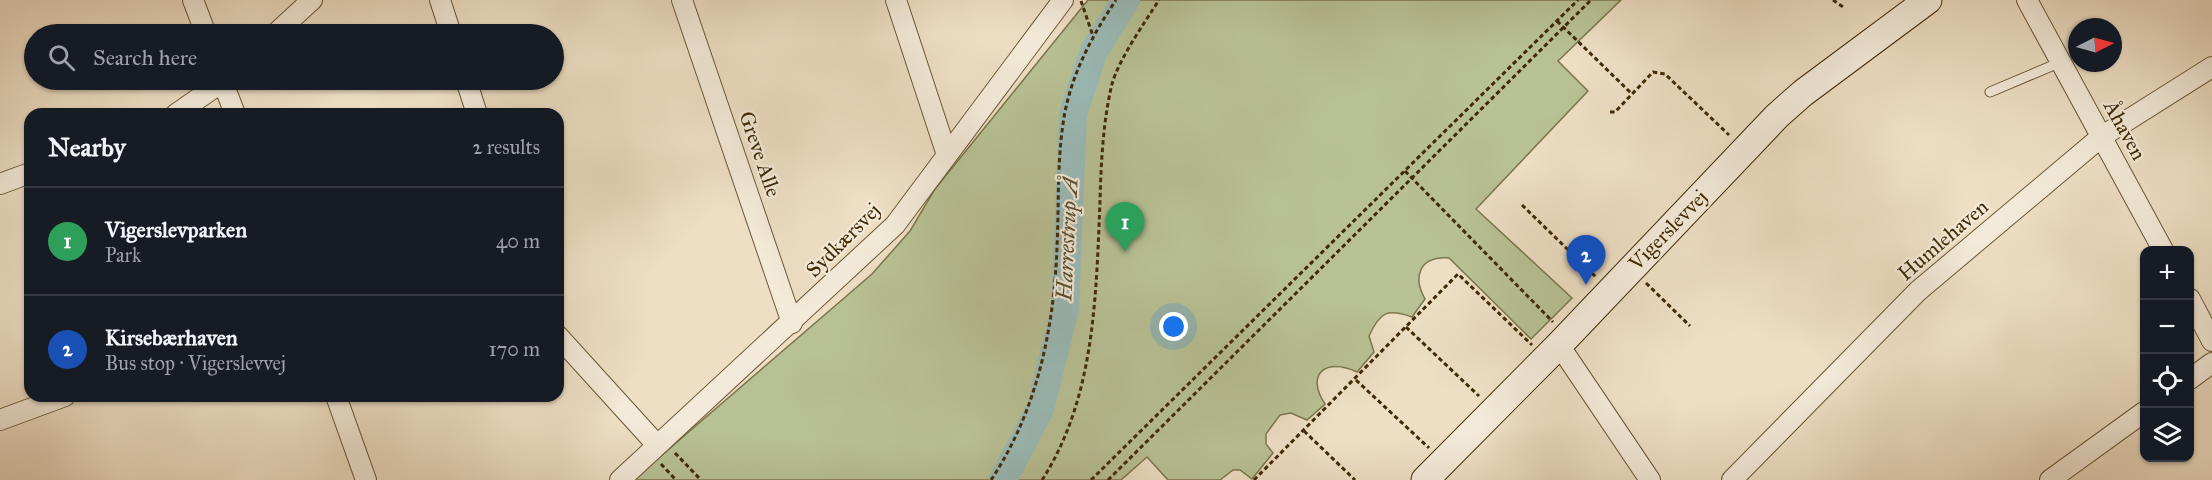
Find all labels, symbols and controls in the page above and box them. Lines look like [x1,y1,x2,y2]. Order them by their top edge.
north arrow [2068,18,2122,72]
search box [24,24,564,90]
icon: search [45,41,78,74]
text: Search here [93,44,197,71]
street label: Åhaven [2098,95,2152,164]
street label: Greve Alle [733,108,787,201]
text: Nearby [48,131,126,163]
text: 2 results [472,135,540,159]
water label: Harrestrup Å [1050,175,1084,303]
street label: Vigerslevvej [1622,184,1713,277]
street label: Humlehaven [1892,194,1994,286]
street label: Sydkærsvej [800,197,886,283]
pin: 1 [1106,202,1144,252]
text: Vigerslevparken [105,216,247,243]
text: 1 [64,229,71,253]
text: 40 m [496,229,540,253]
pin: 2 [1566,236,1606,285]
text: Park [105,243,141,267]
map controls [2140,246,2194,462]
button: + [2140,246,2194,300]
button: − [2140,300,2194,354]
your location [1159,312,1188,341]
text: Kirsebærhaven [105,324,238,351]
text: 2 [63,337,72,361]
text: 170 m [489,337,540,361]
text: Bus stop · Vigerslevvej [105,351,286,375]
button: locate [2140,354,2194,408]
button: layers [2140,408,2194,462]

